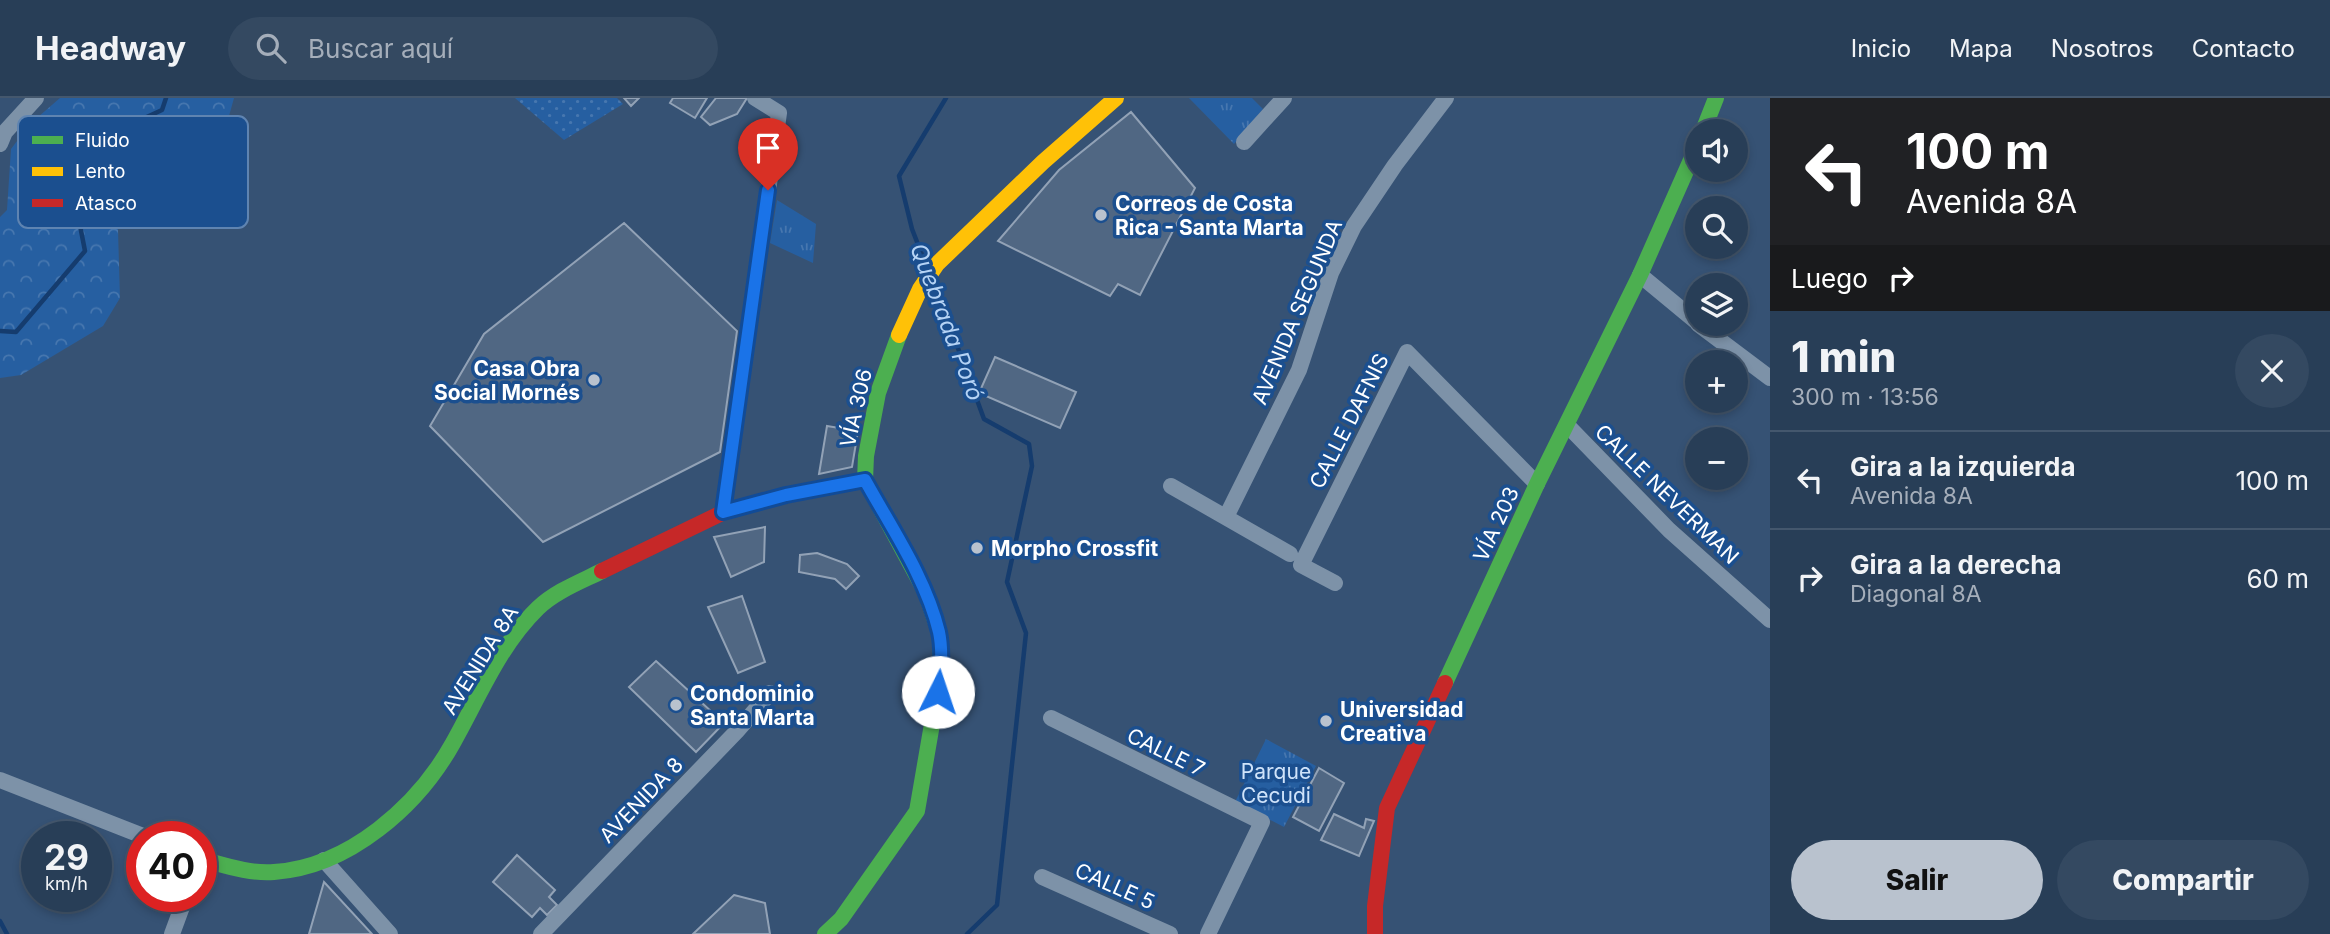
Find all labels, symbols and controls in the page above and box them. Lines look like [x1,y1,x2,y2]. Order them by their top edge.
search box [228,17,718,80]
text: Headway [35,28,186,68]
icon: search [252,29,290,67]
text: Buscar aquí [308,33,453,64]
text: Inicio [1851,34,1911,63]
text: Mapa [1949,34,2013,63]
text: Nosotros [2051,34,2154,63]
text: Contacto [2192,34,2295,63]
legend [18,116,248,228]
pin [738,118,798,190]
map controls [1685,119,1748,490]
button: sound [1685,119,1748,182]
text: 100 m [1906,122,2050,181]
icon: left [1791,126,1882,217]
text: Fluido [75,129,130,152]
icon: arrive [749,129,787,167]
text: Lento [75,160,125,183]
text: Avenida 8A [1906,182,2077,221]
place label: Correos de Costa Rica - Santa Marta [1115,191,1304,240]
text: Atasco [75,192,137,215]
button: search [1685,196,1748,259]
marker: Correos de Costa Rica - Santa Marta [1093,207,1109,223]
street label: AVENIDA SEGUNDA [1247,216,1347,408]
water label: Quebrada Poró [904,239,990,405]
icon: right [1882,259,1920,297]
text: Luego [1791,263,1868,294]
button: layers [1685,273,1748,336]
text: 1 min [1791,331,1896,382]
button: close [2235,334,2309,408]
street label: CALLE DAFNIS [1304,349,1394,493]
button: + [1685,350,1748,413]
place label: Casa Obra Social Mornés [434,356,580,405]
street label: VÍA 306 [834,366,877,450]
marker: Casa Obra Social Mornés [586,372,602,388]
text: 300 m · 13:56 [1791,383,1939,411]
street label: CALLE NEVERMAN [1590,419,1744,569]
button: − [1685,427,1748,490]
text: Gira a la izquierda [1850,451,2076,482]
icon: left [1791,461,1829,499]
text: 100 m [2236,465,2309,496]
street label: VÍA 203 [1467,482,1524,565]
text: Avenida 8A [1850,482,1973,510]
place label: Morpho Crossfit [991,536,1159,561]
marker: Morpho Crossfit [969,540,985,556]
text: Gira a la derecha [1850,549,2062,580]
icon: right [1791,559,1829,597]
text: 60 m [2246,563,2309,594]
text: Diagonal 8A [1850,580,1982,608]
street label: AVENIDA 8A [437,601,523,719]
position arrow [901,655,975,729]
place label: Condominio Santa Marta [690,681,815,730]
marker: Condominio Santa Marta [668,697,684,713]
place label: Universidad Creativa [1340,697,1464,746]
marker: Universidad Creativa [1318,713,1334,729]
street label: CALLE 7 [1123,722,1209,782]
street label: AVENIDA 8 [594,752,688,848]
park label: Parque Cecudi [1241,759,1311,808]
speed limit sign: 40 [126,821,217,912]
text: 29 [44,836,89,878]
button: Salir [1791,840,2043,920]
button: Compartir [2057,840,2309,920]
street label: CALLE 5 [1071,857,1159,915]
text: km/h [45,873,88,894]

